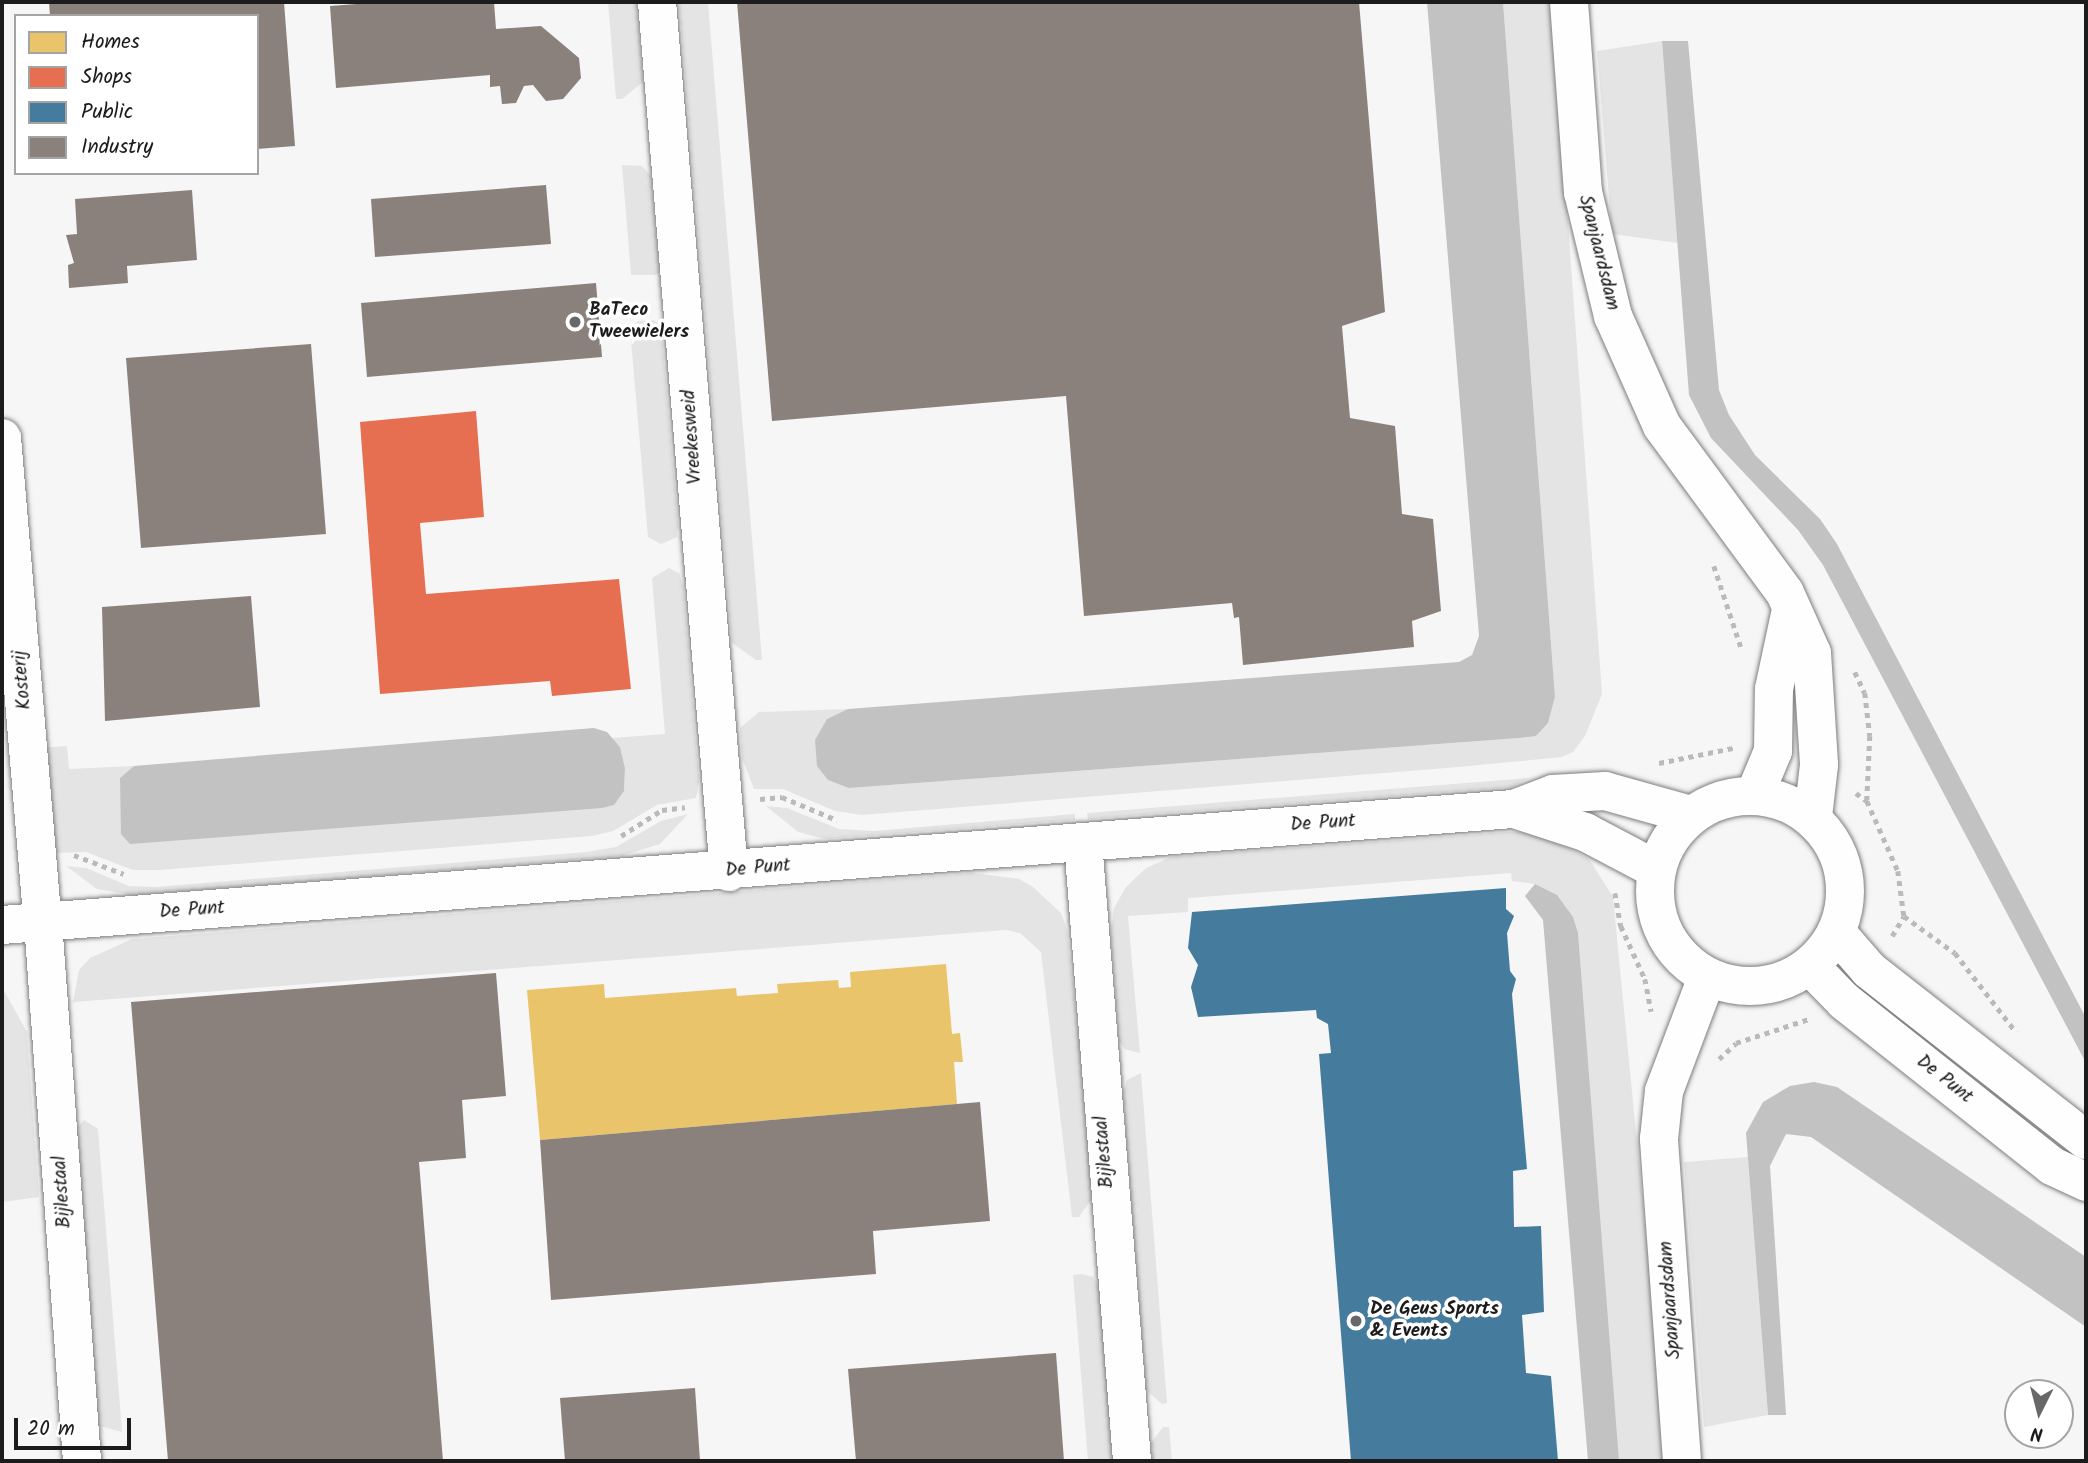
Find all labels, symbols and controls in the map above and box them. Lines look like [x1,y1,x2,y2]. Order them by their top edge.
legend [14,14,259,175]
text: Homes [81,26,140,59]
text: Shops [81,61,132,94]
text: Public [81,96,133,129]
text: Industry [81,131,153,164]
street label: Spanjaardsdam [1573,193,1623,313]
place label: BaTeco Tweewielers [589,300,689,344]
marker: BaTeco Tweewielers [567,314,583,330]
street label: Vreekesweid [678,389,708,485]
street label: Kosterij [9,649,37,711]
street label: De Punt [1290,810,1356,838]
street label: De Punt [724,855,792,883]
street label: De Punt [159,897,225,925]
street label: De Punt [1911,1051,1977,1109]
street label: Bijlestaal [1090,1115,1120,1189]
street label: Bijlestaal [49,1155,77,1229]
street label: Spanjaardsdam [1656,1240,1686,1360]
place label: De Geus Sports & Events [1370,1299,1499,1343]
marker: De Geus Sports & Events [1348,1313,1364,1329]
north arrow [2004,1379,2074,1449]
scale bar [18,1404,135,1448]
text: 20 m [27,1413,75,1446]
text: N [2029,1417,2045,1448]

